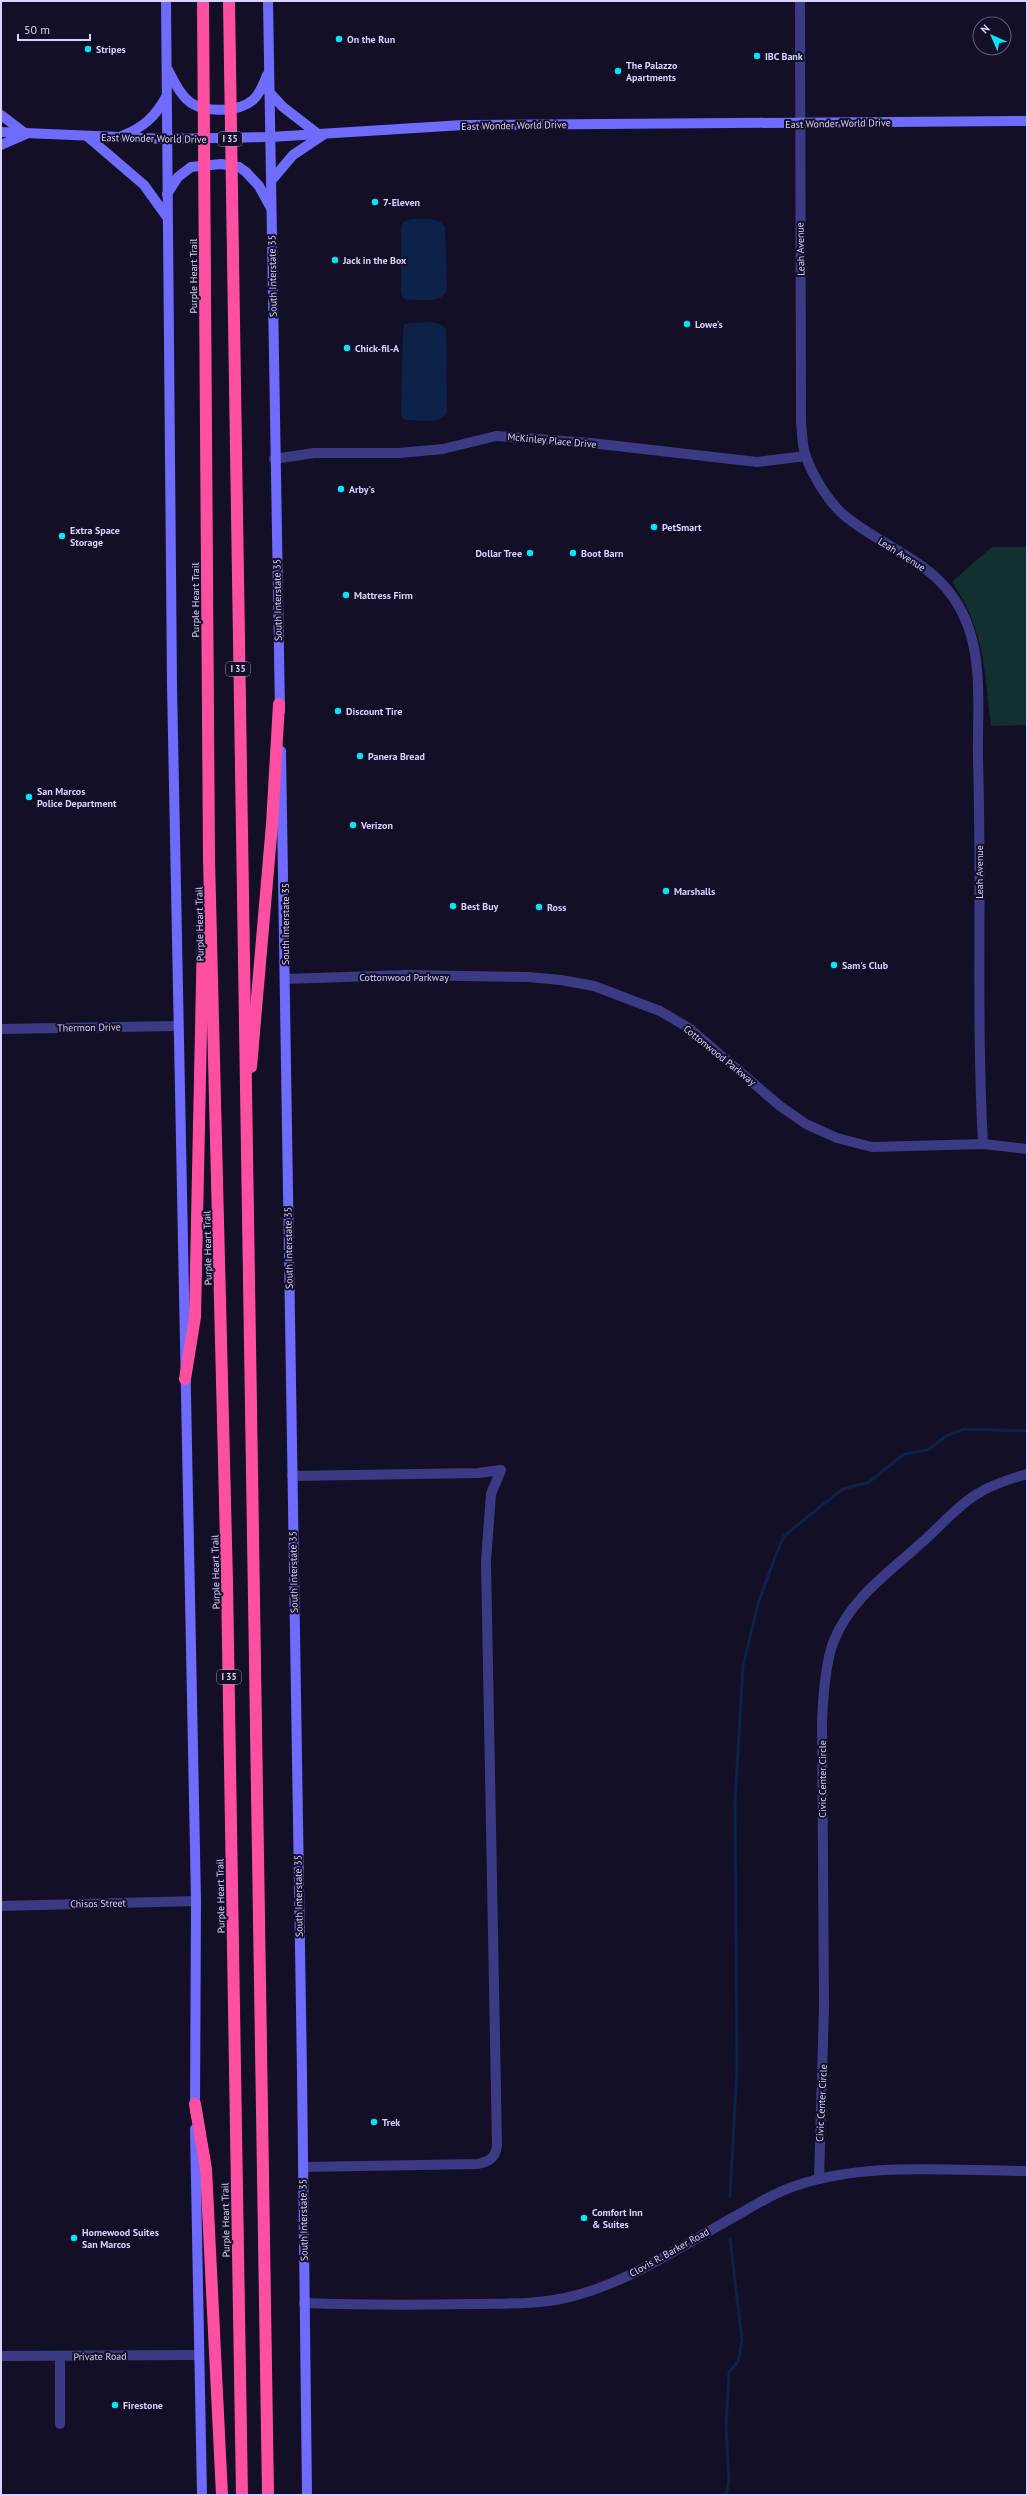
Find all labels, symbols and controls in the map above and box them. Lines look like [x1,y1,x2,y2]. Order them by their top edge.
scale bar [18,16,90,42]
north arrow [972,16,1012,56]
text: N [977,21,992,36]
text: 50 m [24,22,50,37]
place label: On the Run [347,33,395,46]
marker: On the Run [334,34,344,44]
place label: Stripes [96,43,126,56]
marker: Stripes [83,44,93,54]
place label: IBC Bank [765,50,803,63]
marker: IBC Bank [752,51,762,61]
place label: The Palazzo Apartments [626,59,678,84]
marker: The Palazzo Apartments [613,66,623,76]
street label: East Wonder World Drive [785,116,891,131]
street label: East Wonder World Drive [461,118,567,133]
street label: East Wonder World Drive [101,131,207,146]
road number: I 35 [218,132,242,146]
place label: 7-Eleven [383,196,420,209]
marker: 7-Eleven [370,197,380,207]
street label: Leah Avenue [794,222,807,276]
street label: South Interstate 35 [265,235,280,317]
street label: Purple Heart Trail [187,239,200,313]
place label: Jack in the Box [342,254,407,267]
marker: Jack in the Box [330,255,340,265]
place label: Lowe's [695,318,723,331]
marker: Lowe's [682,319,692,329]
place label: Chick-fil-A [355,342,400,355]
marker: Chick-fil-A [342,343,352,353]
street label: McKinley Place Drive [507,430,597,451]
place label: Arby's [349,483,375,496]
marker: Arby's [336,484,346,494]
place label: PetSmart [662,521,702,534]
marker: PetSmart [649,522,659,532]
place label: Extra Space Storage [70,524,120,549]
marker: Extra Space Storage [57,531,67,541]
street label: Leah Avenue [876,535,928,574]
place label: Dollar Tree [475,547,522,560]
place label: Boot Barn [581,547,624,560]
marker: Dollar Tree [525,548,535,558]
marker: Boot Barn [568,548,578,558]
street label: South Interstate 35 [270,559,285,641]
street label: Purple Heart Trail [189,563,202,637]
place label: Mattress Firm [354,589,413,602]
marker: Mattress Firm [341,590,351,600]
road number: I 35 [226,662,250,676]
place label: Discount Tire [346,705,402,718]
marker: Discount Tire [333,706,343,716]
place label: Panera Bread [368,750,425,763]
marker: Panera Bread [355,751,365,761]
place label: San Marcos Police Department [37,785,117,810]
marker: San Marcos Police Department [24,792,34,802]
place label: Verizon [360,819,393,832]
marker: Verizon [348,820,358,830]
street label: Leah Avenue [973,845,986,899]
street label: South Interstate 35 [279,883,292,965]
place label: Marshalls [674,885,715,898]
street label: Purple Heart Trail [192,886,207,961]
marker: Marshalls [661,886,671,896]
place label: Best Buy [461,900,499,913]
marker: Best Buy [448,901,458,911]
place label: Ross [547,901,566,914]
marker: Ross [534,902,544,912]
place label: Sam's Club [842,959,889,972]
marker: Sam's Club [829,960,839,970]
street label: Cottonwood Parkway [359,971,449,984]
street label: Thermon Drive [57,1020,121,1035]
street label: Cottonwood Parkway [681,1022,759,1089]
street label: South Interstate 35 [281,1207,296,1289]
street label: Purple Heart Trail [200,1210,215,1285]
street label: South Interstate 35 [286,1531,301,1613]
street label: Purple Heart Trail [208,1534,223,1609]
road number: I 35 [217,1670,241,1684]
street label: Civic Center Circle [816,1740,829,1818]
street label: South Interstate 35 [291,1855,306,1937]
street label: Purple Heart Trail [213,1858,228,1933]
street label: Chisos Street [70,1897,127,1910]
street label: Civic Center Circle [813,2064,830,2142]
place label: Trek [382,2116,400,2129]
marker: Trek [369,2117,379,2127]
street label: South Interstate 35 [296,2179,311,2261]
street label: Purple Heart Trail [218,2182,233,2257]
place label: Comfort Inn & Suites [592,2206,643,2231]
marker: Comfort Inn & Suites [579,2213,589,2223]
street label: Clovis R. Barker Road [627,2225,711,2280]
place label: Homewood Suites San Marcos [82,2226,159,2251]
marker: Homewood Suites San Marcos [69,2233,79,2243]
street label: Private Road [73,2350,127,2363]
place label: Firestone [123,2399,163,2412]
marker: Firestone [110,2400,120,2410]

